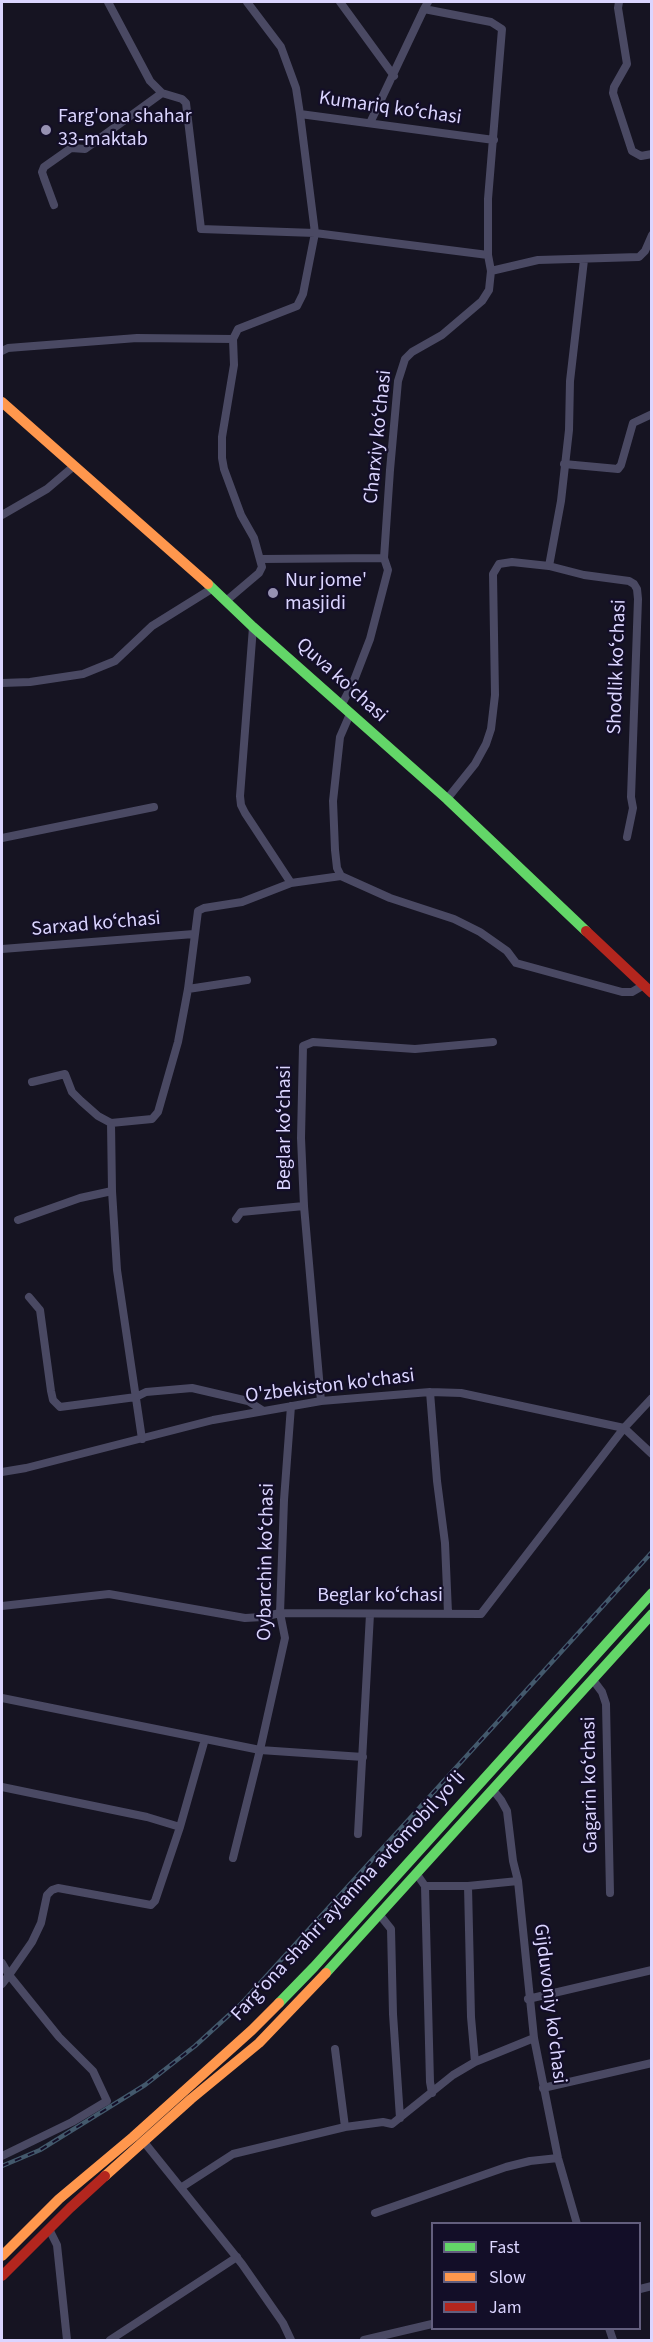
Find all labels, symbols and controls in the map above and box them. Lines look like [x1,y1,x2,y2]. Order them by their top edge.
street label: Kumariq koʻchasi [317,87,463,131]
place label: Farg'ona shahar 33-maktab [58,106,192,153]
marker: Farg'ona shahar 33-maktab [39,123,53,137]
street label: Charxiy koʻchasi [360,369,398,505]
place label: Nur jome' masjidi [285,570,367,617]
marker: Nur jome' masjidi [266,586,280,600]
street label: Shodlik koʻchasi [604,599,632,735]
street label: Quva ko'chasi [290,634,392,728]
street label: Sarxad koʻchasi [30,907,162,943]
street label: Beglar koʻchasi [274,1065,298,1191]
street label: O'zbekiston ko'chasi [244,1365,416,1409]
street label: Oybarchin koʻchasi [254,1483,280,1641]
street label: Beglar koʻchasi [317,1585,443,1609]
street label: Gagarin koʻchasi [578,1716,604,1854]
street label: Fargʻona shahri aylanma avtomobil yoʻli [227,1767,471,2027]
street label: Gijduvoniy ko'chasi [527,1923,571,2085]
legend [431,2222,641,2330]
text: Fast [489,2235,520,2260]
text: Slow [489,2265,526,2290]
text: Jam [489,2295,522,2320]

